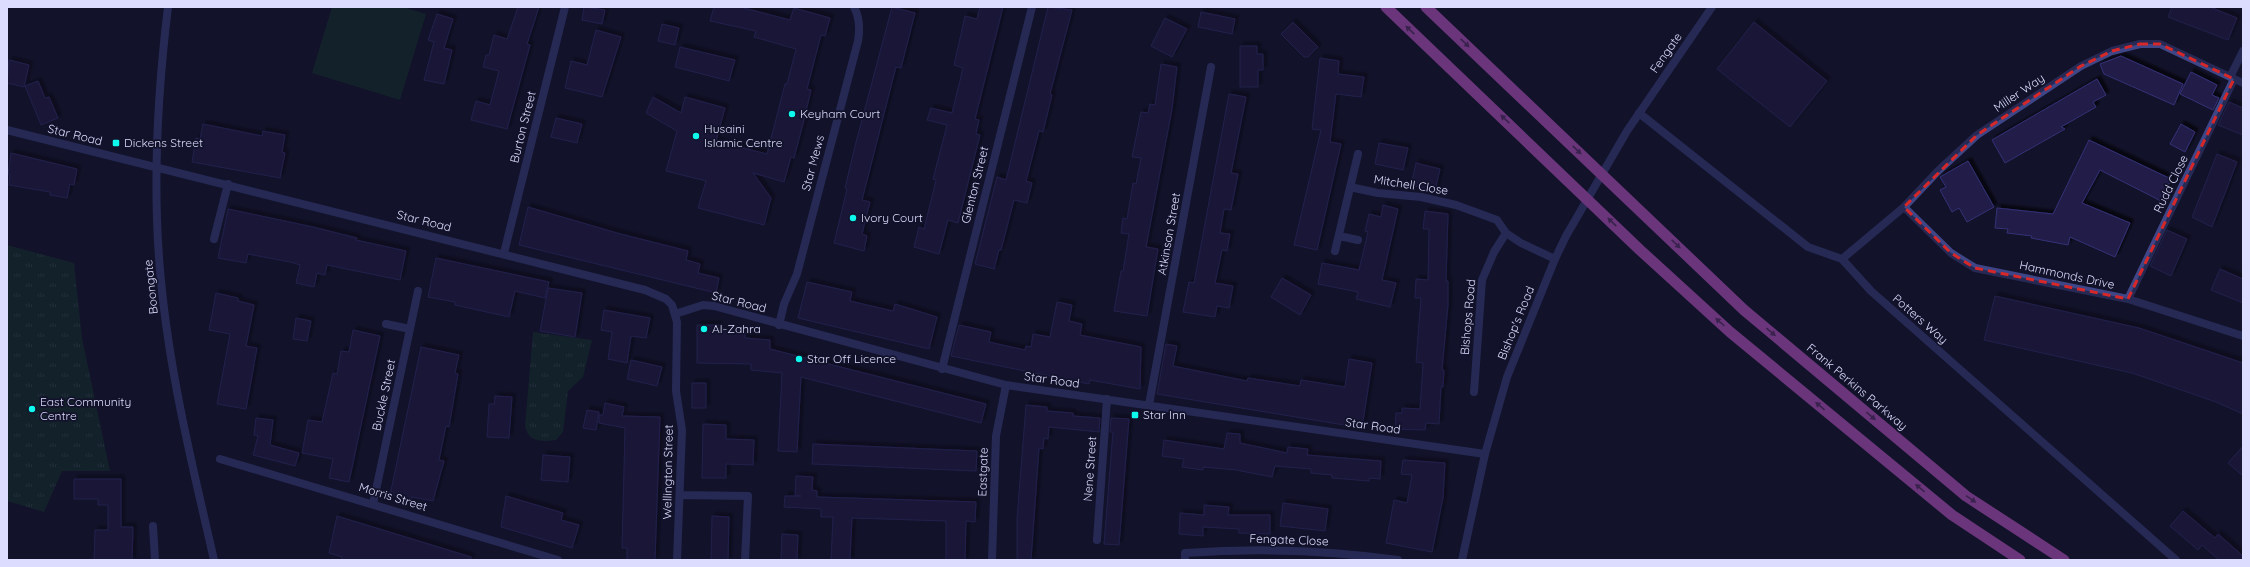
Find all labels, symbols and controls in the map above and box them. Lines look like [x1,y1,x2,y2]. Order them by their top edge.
one-way arrow [1405,25,1415,35]
street label: Fengate [1646,29,1685,76]
one-way arrow [1460,39,1470,48]
street label: Miller Way [1990,70,2047,115]
street label: Burton Street [506,89,539,164]
place label: Keyham Court [800,106,880,121]
marker: Keyham Court [787,109,797,119]
one-way arrow [1500,114,1510,124]
street label: Star Road [46,120,104,149]
place label: Husaini Islamic Centre [704,121,783,150]
marker: Husaini Islamic Centre [691,131,701,141]
street label: Star Mews [798,133,827,192]
place label: Dickens Street [124,135,203,150]
marker: Dickens Street [111,138,121,148]
street label: Glenton Street [958,145,991,225]
one-way arrow [1573,145,1582,154]
street label: Rudd Close [2150,152,2191,215]
street label: Mitchell Close [1373,171,1450,198]
street label: Atkinson Street [1154,191,1183,276]
street label: Star Road [395,206,453,235]
place label: Ivory Court [861,210,923,225]
marker: Ivory Court [848,213,858,223]
one-way arrow [1607,218,1617,227]
one-way arrow [1671,239,1681,249]
street label: Hammonds Drive [2018,257,2116,292]
street label: Boongate [140,259,161,315]
street label: Bishops Road [1457,278,1478,355]
street label: Bishop's Road [1494,284,1537,362]
street label: Star Road [710,287,768,316]
street label: Potters Way [1890,291,1951,347]
one-way arrow [1715,317,1725,327]
place label: Al-Zahra [712,321,761,336]
marker: Al-Zahra [699,324,709,334]
one-way arrow [1766,328,1777,337]
street label: Frank Perkins Parkway [1804,340,1911,433]
place label: Star Off Licence [807,351,896,366]
marker: Star Off Licence [794,354,804,364]
street label: Buckle Street [369,358,398,432]
street label: Star Road [1023,368,1081,391]
place label: East Community Centre [40,394,131,423]
one-way arrow [1814,401,1825,410]
marker: East Community Centre [27,404,37,414]
place label: Star Inn [1143,407,1186,422]
marker: Star Inn [1130,410,1140,420]
one-way arrow [1865,411,1876,420]
street label: Star Road [1344,414,1402,437]
street label: Wellington Street [659,424,676,520]
street label: Nene Street [1080,436,1099,502]
street label: Eastgate [974,447,991,497]
street label: Morris Street [357,479,429,514]
one-way arrow [1914,484,1925,493]
one-way arrow [1966,495,1976,503]
street label: Fengate Close [1249,531,1329,548]

